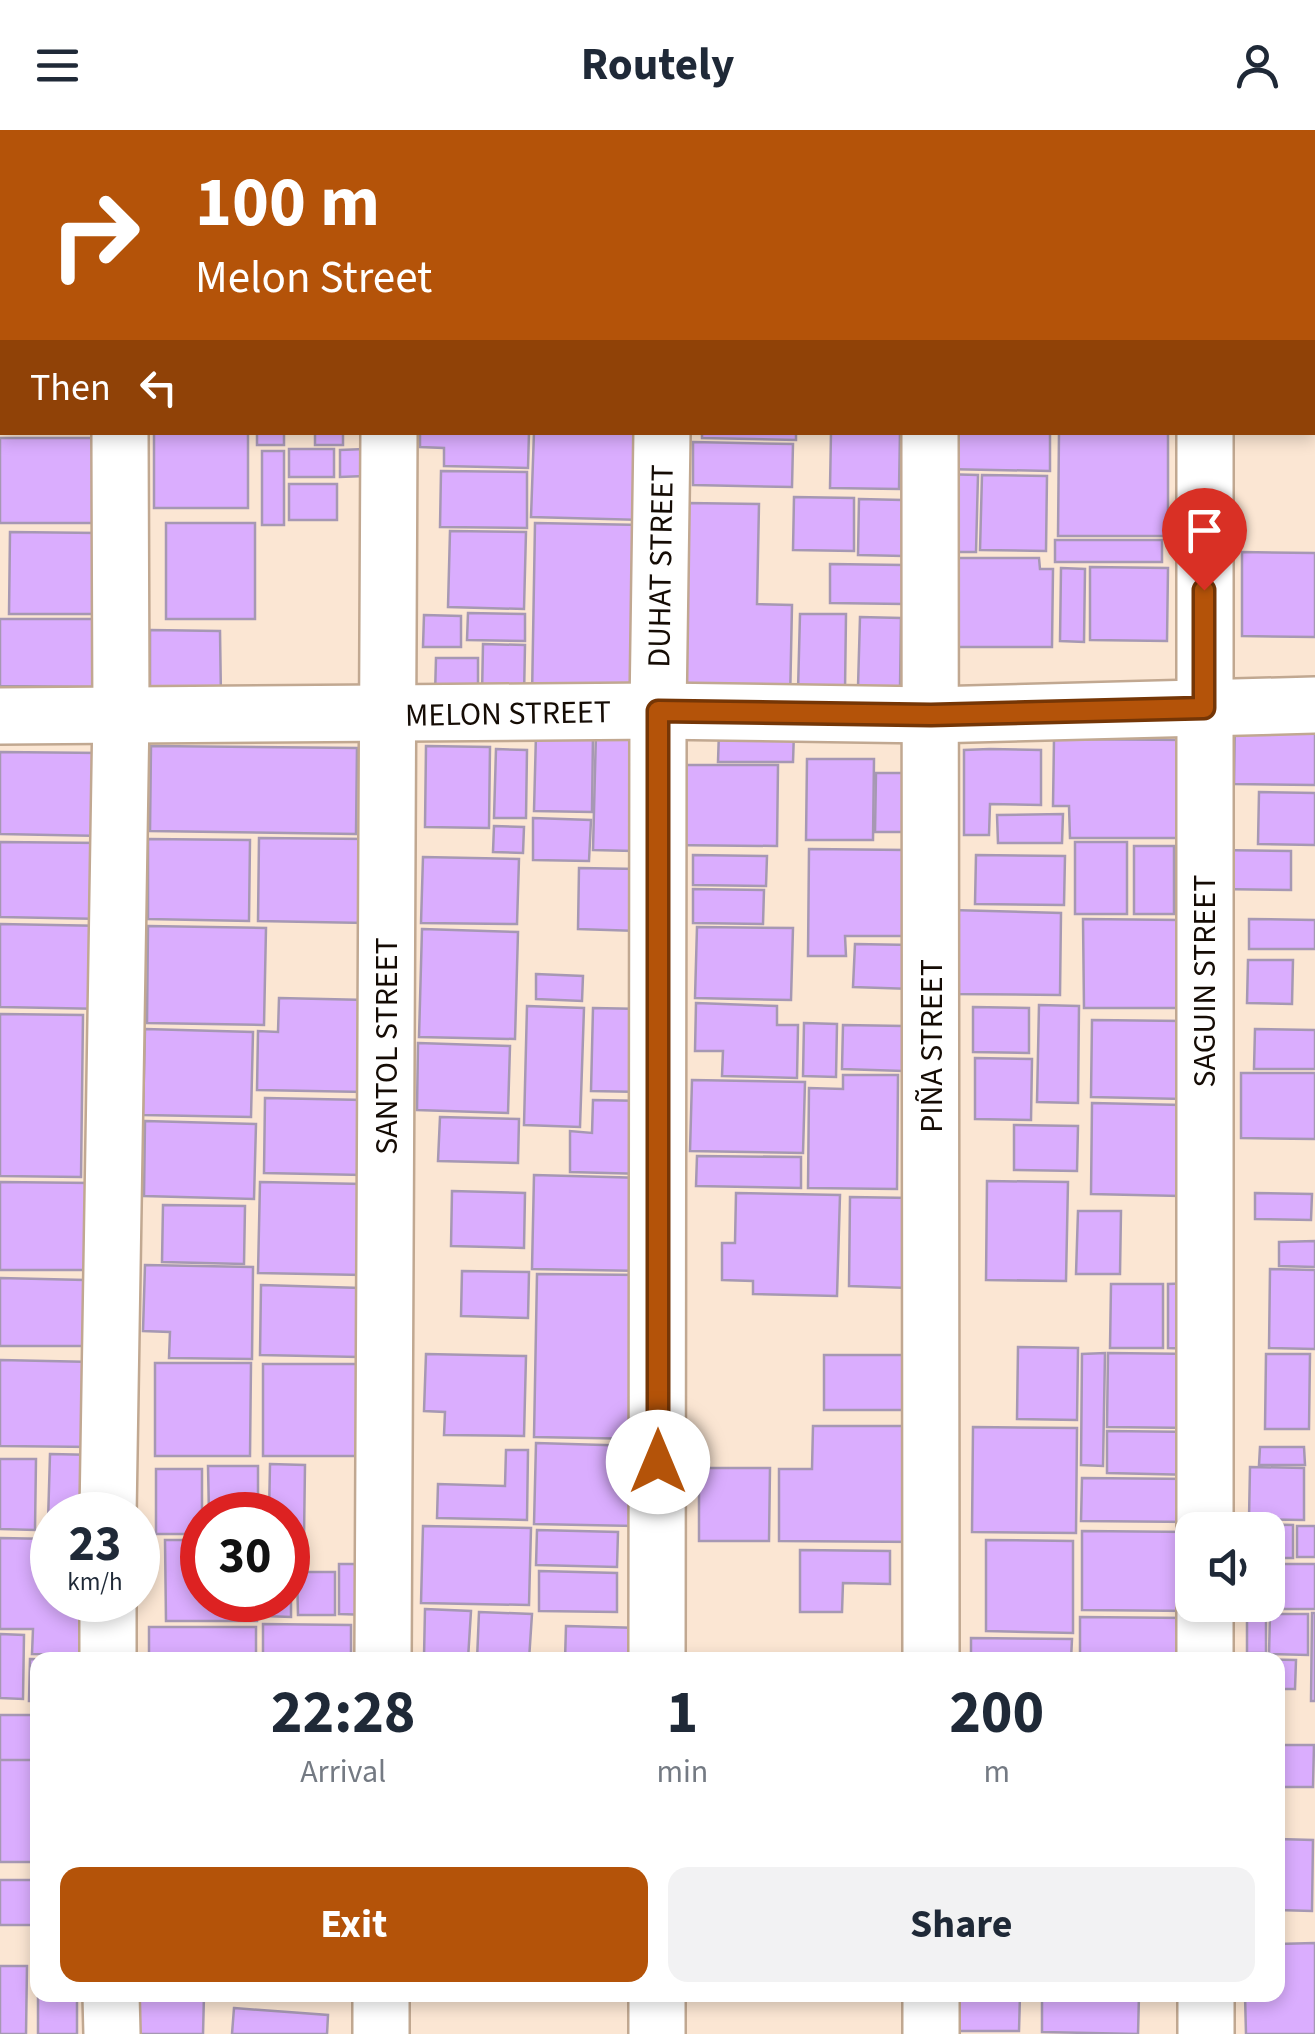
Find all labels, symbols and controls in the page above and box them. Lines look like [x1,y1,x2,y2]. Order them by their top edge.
text: Routely [581,33,734,97]
icon: menu [30,38,85,93]
icon: person [1230,38,1285,93]
text: 100 m [195,153,380,253]
icon: right [30,170,160,300]
text: Melon Street [195,246,432,310]
icon: left [131,360,186,415]
text: Then [30,361,111,415]
street label: DUHAT STREET [636,464,686,668]
pin [1162,488,1247,591]
icon: arrive [1177,503,1232,558]
street label: MELON STREET [405,689,611,739]
street label: SAGUIN STREET [1182,875,1228,1087]
street label: SANTOL STREET [364,937,410,1155]
street label: PIÑA STREET [909,959,955,1133]
position arrow [606,1410,710,1514]
speed limit sign: 30 [180,1492,310,1622]
text: 23 [69,1509,121,1580]
map controls [1175,1512,1285,1622]
button: sound [1175,1512,1285,1622]
text: km/h [67,1564,123,1600]
text: 22:28 [271,1671,416,1756]
text: 1 [667,1671,698,1756]
text: 200 [949,1671,1044,1756]
text: Arrival [300,1749,386,1795]
text: min [656,1749,708,1795]
text: m [983,1749,1010,1795]
button: Exit [60,1867,648,1982]
button: Share [668,1867,1255,1982]

